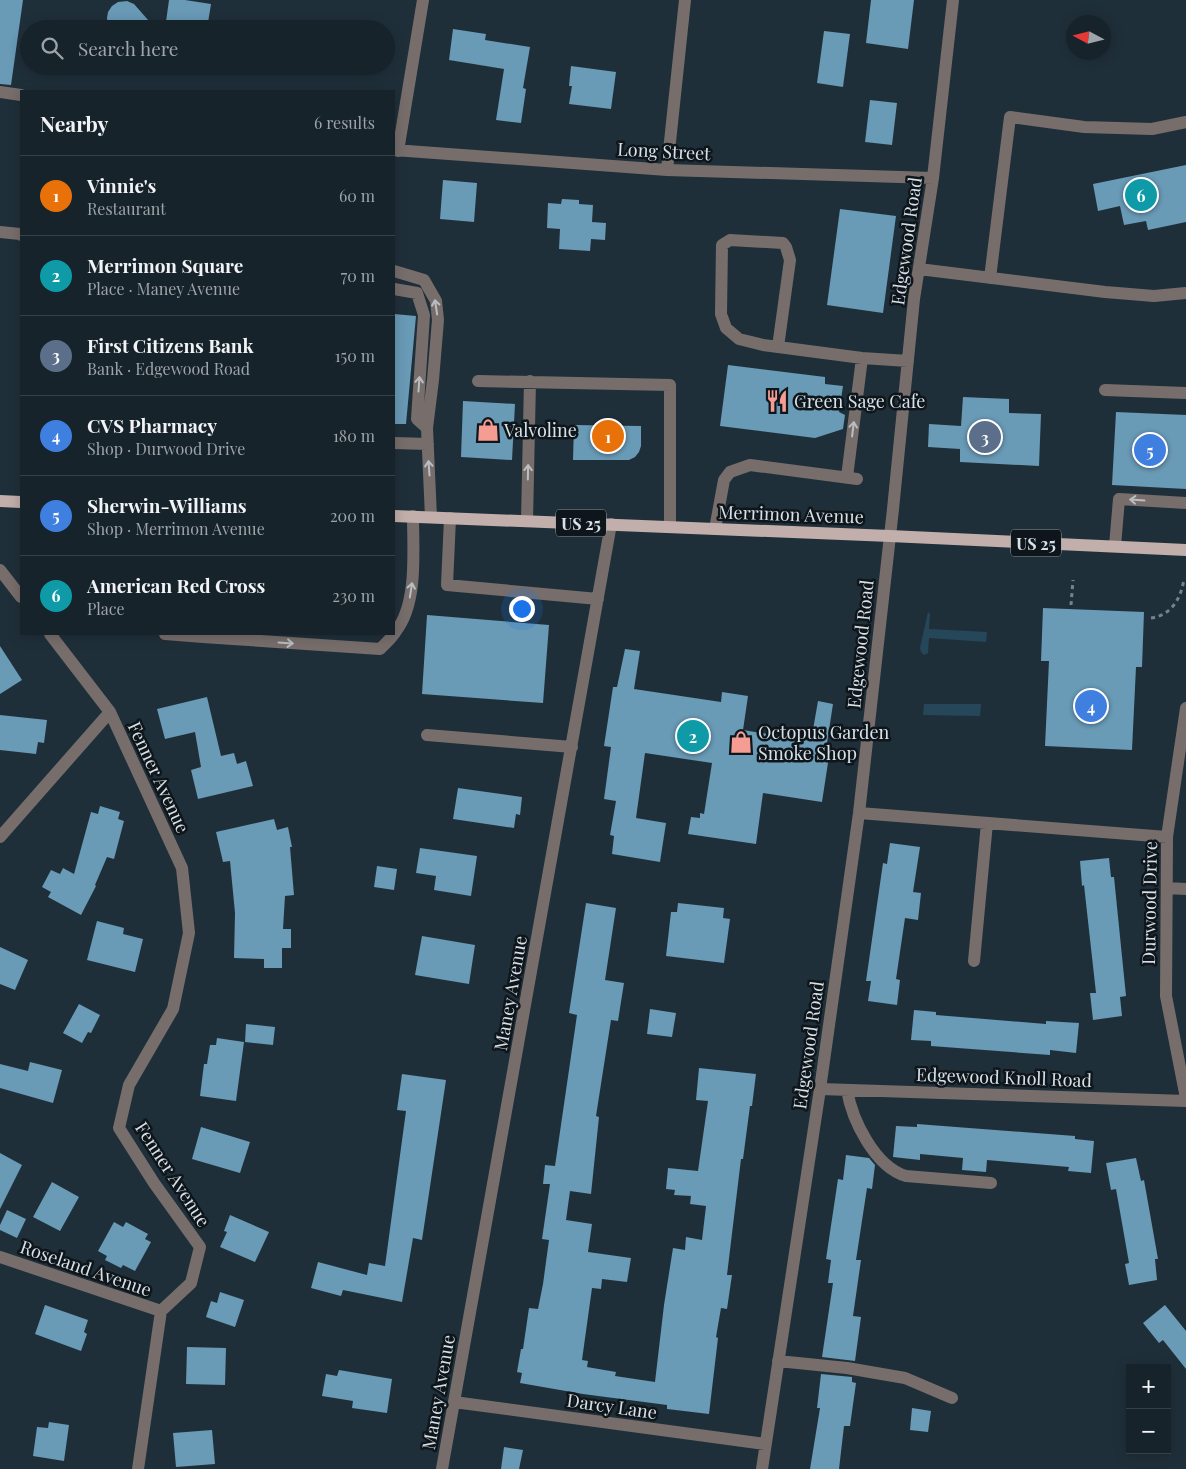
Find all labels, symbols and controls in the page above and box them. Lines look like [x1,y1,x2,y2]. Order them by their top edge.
north arrow [1066,15,1111,60]
search box [20,20,395,75]
icon: search [38,34,66,62]
text: Search here [78,35,178,61]
text: Nearby [40,109,109,137]
text: 6 results [314,112,375,133]
street label: Long Street [617,137,712,165]
text: Vinnie's [87,172,156,198]
street label: Edgewood Road [885,175,927,307]
pin: 6 [1125,176,1157,214]
text: 1 [53,185,59,206]
text: 60 m [339,185,375,206]
text: Restaurant [87,198,166,219]
text: Merrimon Square [87,252,243,278]
text: 2 [52,265,60,286]
text: 70 m [341,265,375,286]
text: Place · Maney Avenue [87,278,240,299]
one-way arrow [431,299,441,315]
text: First Citizens Bank [87,332,254,358]
text: 3 [52,345,60,366]
text: 150 m [335,345,375,366]
text: Bank · Edgewood Road [87,358,250,379]
one-way arrow [415,377,424,393]
restaurant icon: Green Sage Cafe [764,388,790,414]
place label: Green Sage Cafe [794,389,925,413]
text: CVS Pharmacy [87,412,217,438]
shop icon: Valvoline [475,417,501,443]
pin: 1 [592,417,624,455]
place label: Valvoline [503,418,577,442]
pin: 3 [969,418,1001,456]
one-way arrow [848,421,858,437]
text: 4 [52,425,60,446]
text: 180 m [333,425,375,446]
pin: 5 [1134,431,1166,469]
text: Shop · Durwood Drive [87,438,245,459]
one-way arrow [425,461,434,477]
one-way arrow [524,464,533,480]
text: Sherwin-Williams [87,492,247,518]
one-way arrow [1130,496,1146,505]
street label: Merrimon Avenue [718,499,864,529]
text: 5 [52,505,60,526]
text: 200 m [330,505,375,526]
road number: US 25 [556,509,606,536]
text: Shop · Merrimon Avenue [87,518,265,539]
road number: US 25 [1011,530,1061,556]
text: American Red Cross [87,572,265,598]
street label: Edgewood Road [841,578,879,709]
one-way arrow [406,582,416,598]
text: 6 [52,585,60,606]
text: 230 m [332,585,375,606]
your location [509,596,535,622]
text: Place [87,598,125,619]
one-way arrow [278,639,294,648]
pin: 4 [1075,687,1107,725]
street label: Fenner Avenue [123,717,195,837]
pin: 2 [677,717,709,755]
place label: Octopus Garden Smoke Shop [758,720,890,765]
shop icon: Octopus Garden Smoke Shop [728,729,754,755]
street label: Durwood Drive [1136,841,1162,965]
street label: Maney Avenue [488,934,532,1052]
street label: Edgewood Road [787,979,829,1111]
street label: Edgewood Knoll Road [916,1062,1093,1092]
street label: Fenner Avenue [130,1117,216,1231]
street label: Roseland Avenue [17,1234,155,1302]
street label: Maney Avenue [416,1333,460,1451]
map controls [1126,1364,1171,1454]
button: + [1126,1364,1171,1409]
street label: Darcy Lane [565,1388,659,1424]
button: − [1126,1409,1171,1454]

